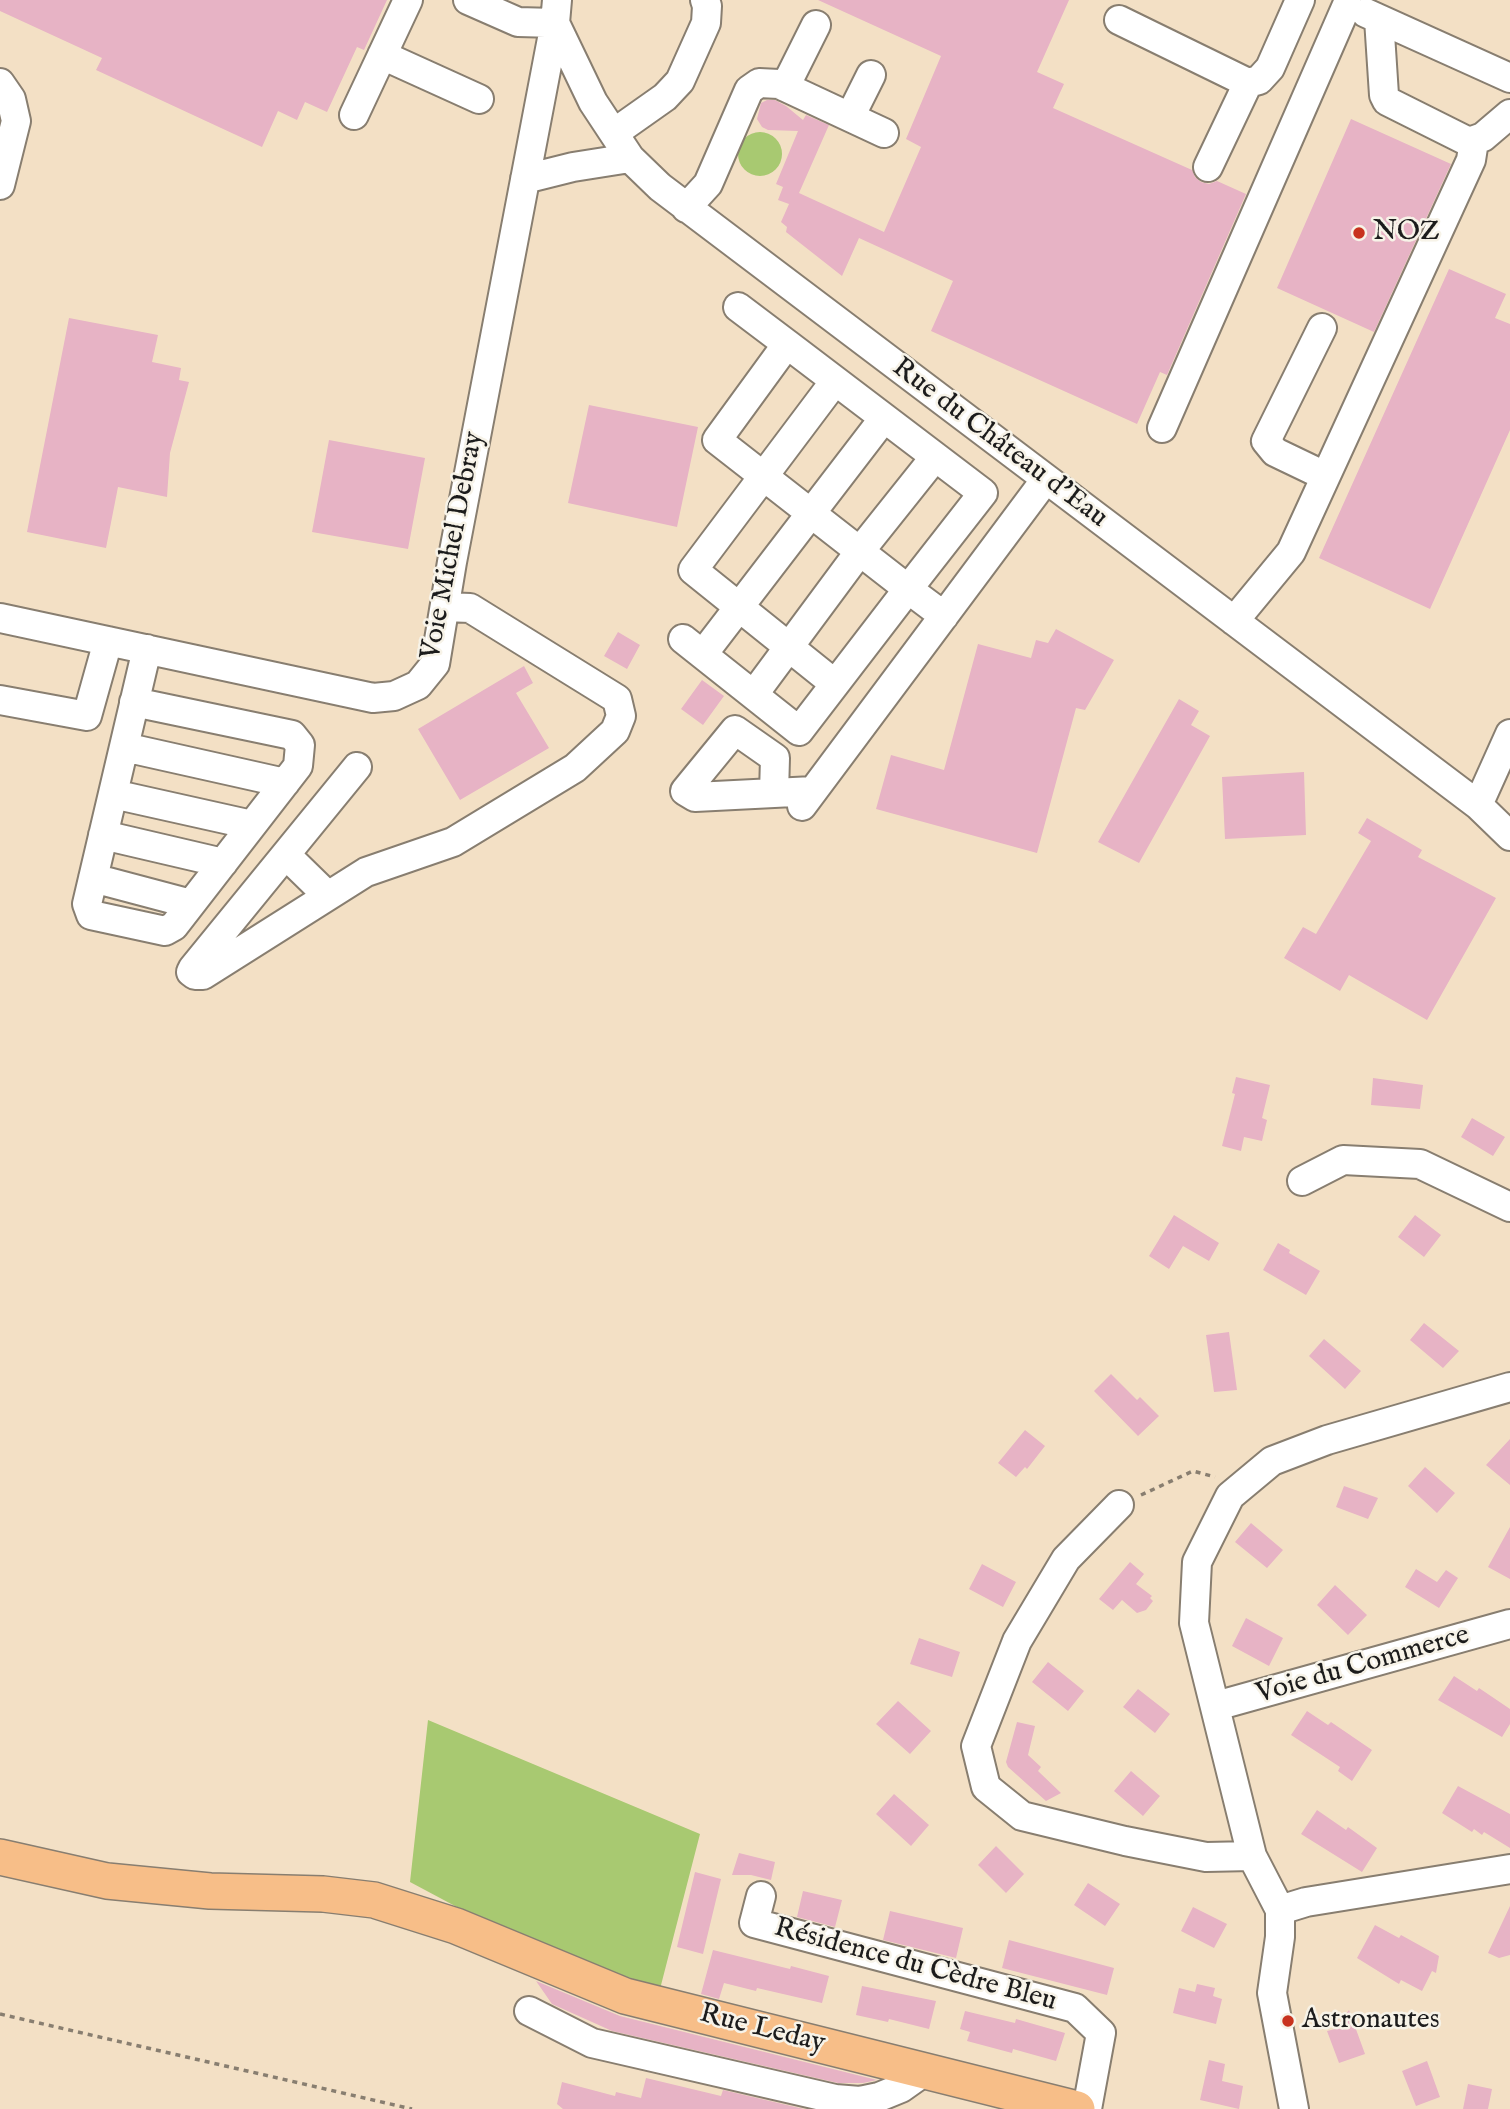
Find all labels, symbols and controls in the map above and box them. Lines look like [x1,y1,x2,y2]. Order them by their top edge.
place label: NOZ [1373,216,1440,250]
marker: NOZ [1351,225,1367,241]
street label: Rue du Château d'Eau [885,352,1113,536]
street label: Voie Michel Debray [415,429,493,663]
street label: Voie du Commerce [1253,1620,1473,1712]
street label: Résidence du Cèdre Bleu [770,1912,1060,2020]
street label: Rue Leday [696,1998,828,2062]
place label: Astronautes [1302,2004,1439,2038]
marker: Astronautes [1280,2013,1296,2029]

